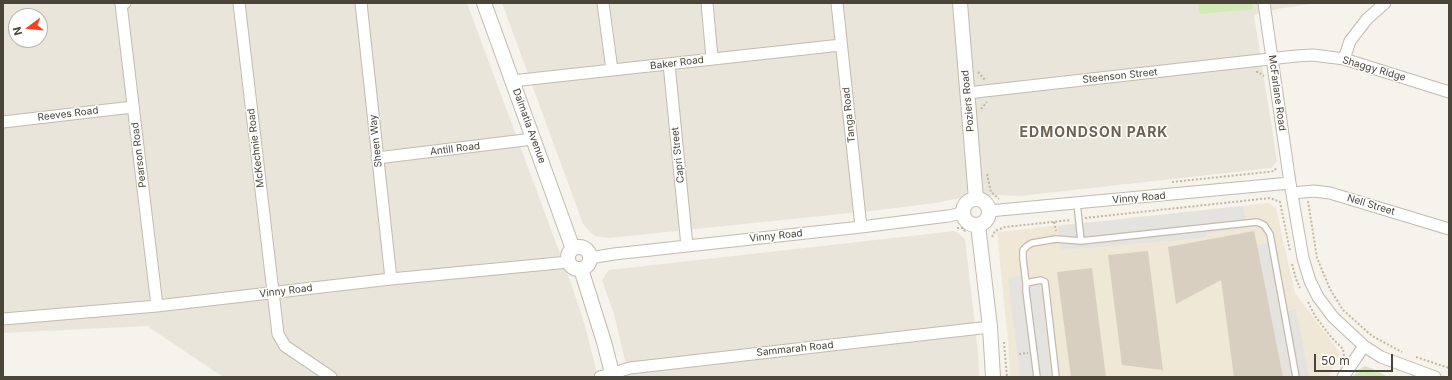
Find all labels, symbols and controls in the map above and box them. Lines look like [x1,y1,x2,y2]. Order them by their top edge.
north arrow [8,8,48,48]
text: N [10,25,25,37]
street label: Baker Road [649,54,705,72]
street label: McFarlane Road [1266,54,1288,132]
street label: Shaggy Ridge [1341,54,1407,84]
street label: Steenson Street [1082,66,1158,86]
street label: Poziers Road [959,70,977,132]
street label: Dalmatia Avenue [510,87,548,165]
street label: Tanga Road [840,87,858,143]
street label: Reeves Road [37,104,99,124]
street label: McKechnie Road [245,108,267,188]
street label: Sheen Way [367,114,385,168]
street label: Pearson Road [129,122,149,188]
district label: EDMONDSON PARK [1020,125,1168,141]
street label: Capri Street [669,126,687,184]
street label: Antill Road [429,140,481,158]
street label: Vinny Road [1112,190,1166,206]
street label: Nell Street [1346,192,1396,218]
street label: Vinny Road [749,227,803,245]
street label: Vinny Road [259,282,313,300]
street label: Sammarah Road [756,339,834,359]
scale bar [1316,346,1395,372]
text: 50 m [1321,353,1350,368]

